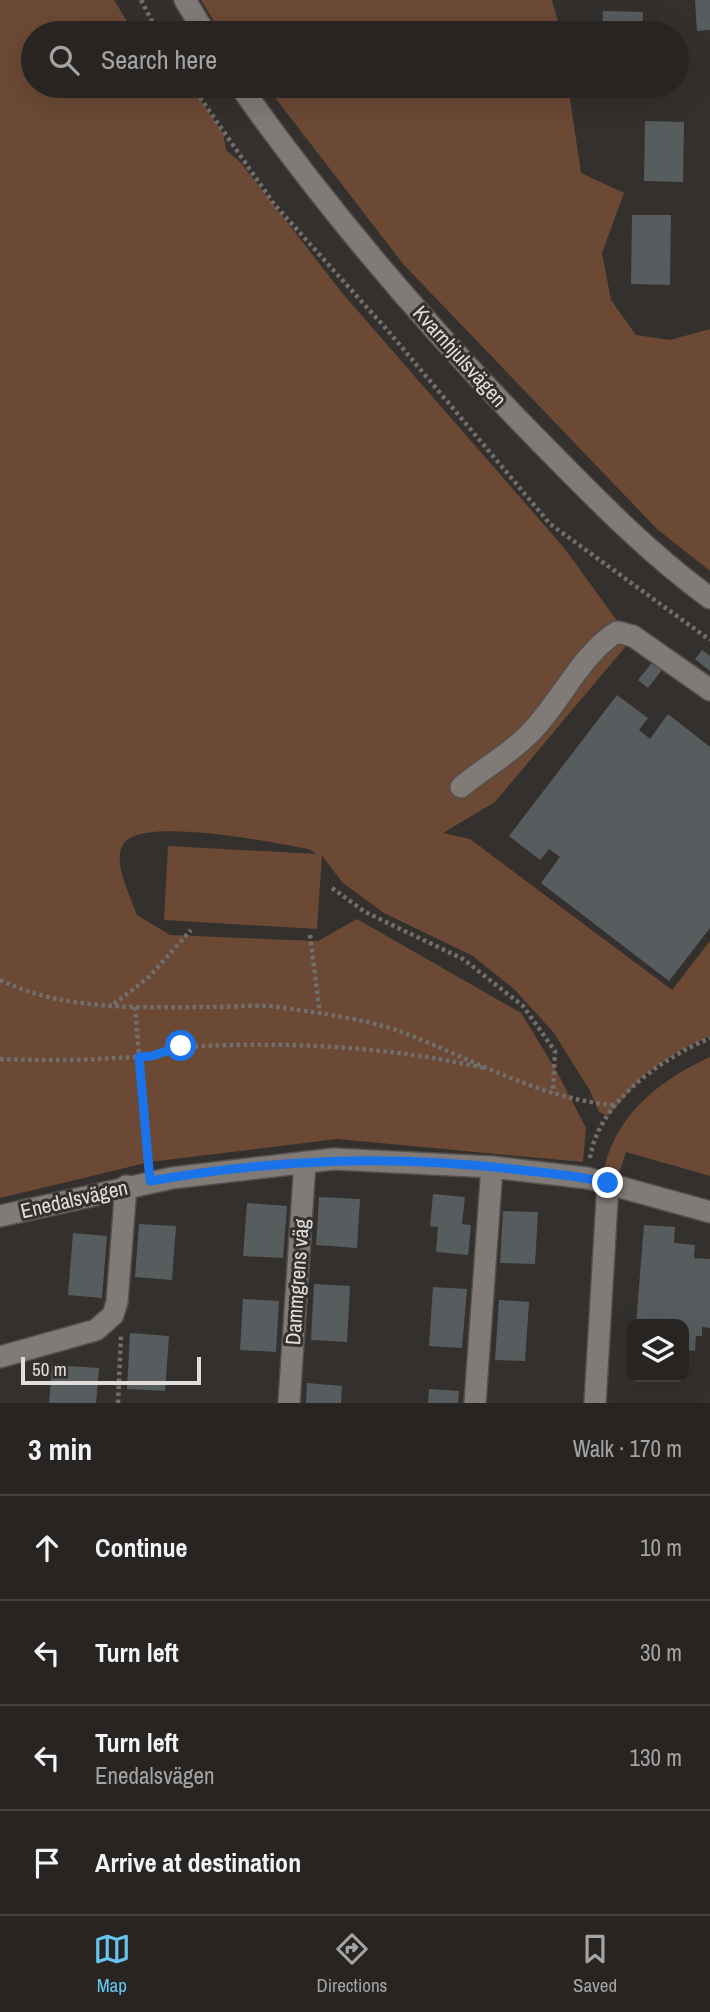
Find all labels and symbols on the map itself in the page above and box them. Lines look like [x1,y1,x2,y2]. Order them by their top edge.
street label: Kvarnhjulsvägen [407,299,513,413]
route start [165,1030,196,1061]
route end [592,1167,623,1198]
street label: Enedalsvägen [18,1173,130,1225]
street label: Dammgrens väg [278,1218,316,1346]
scale bar [21,1354,201,1386]

